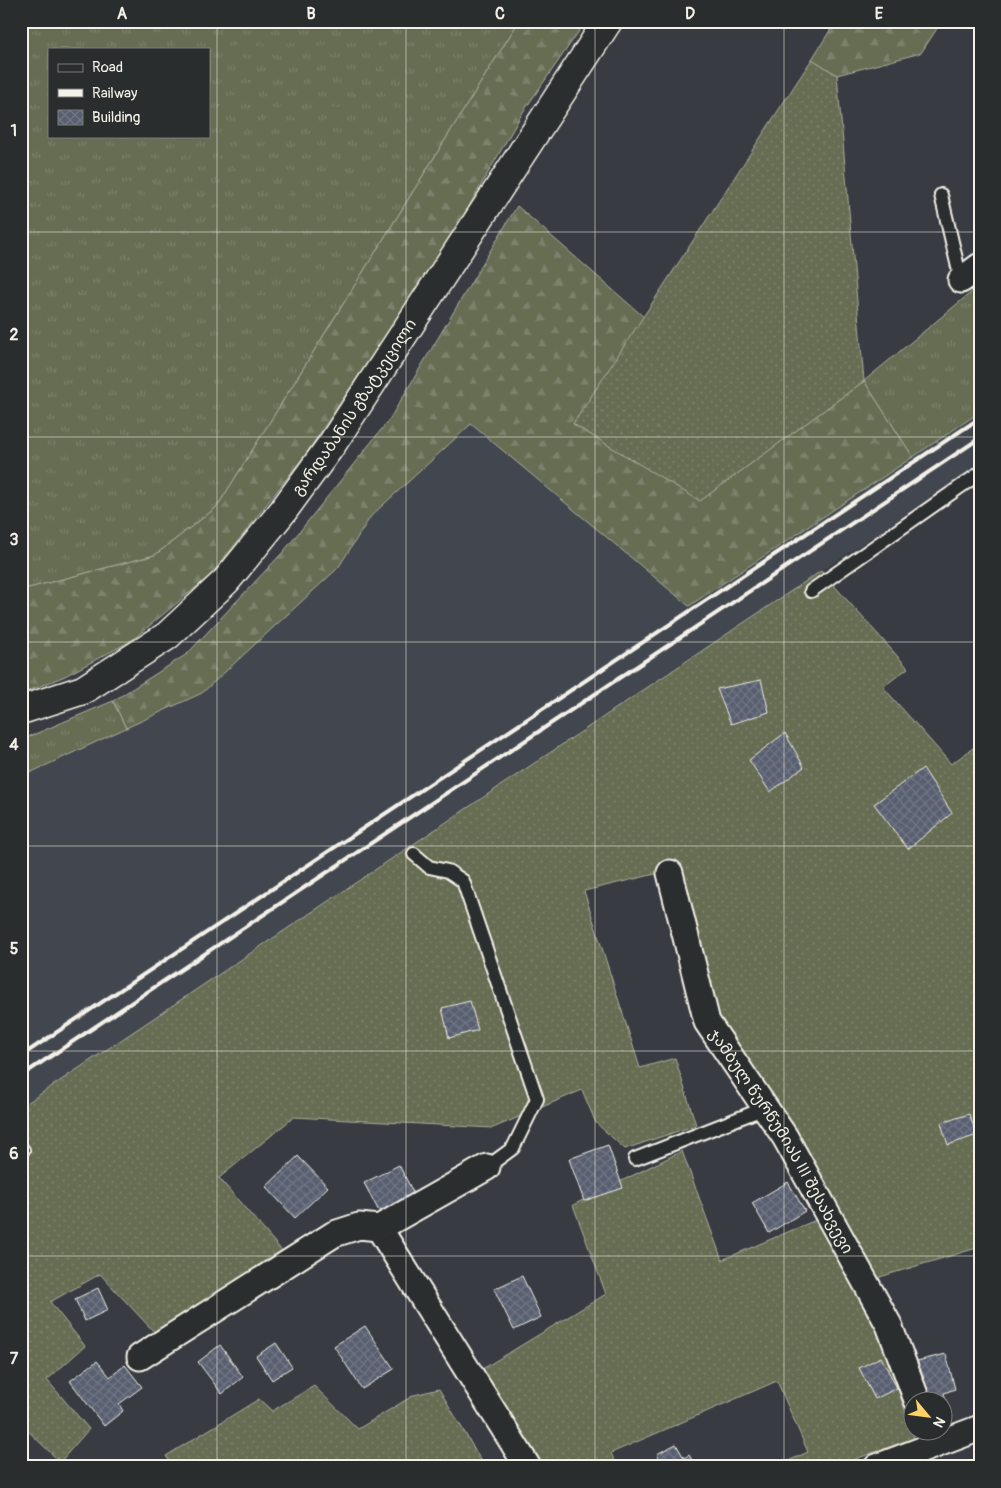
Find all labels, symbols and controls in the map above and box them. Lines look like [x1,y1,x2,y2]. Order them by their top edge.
text: A [117,4,128,24]
text: B [306,4,316,24]
text: C [495,4,505,24]
text: D [685,4,695,24]
text: E [875,4,884,24]
legend [48,48,210,138]
text: Road [92,58,123,77]
text: Railway [92,84,138,103]
text: Building [92,108,140,127]
text: 1 [11,121,17,141]
street label: გარდაბანის გზატკეცილი [288,315,421,499]
text: 2 [10,325,19,345]
text: 3 [10,530,19,550]
text: 4 [9,735,19,755]
text: 5 [10,939,19,959]
street label: ჯამბულ წურწუმიას III შესახვევი [704,1025,858,1257]
text: 6 [9,1144,19,1164]
text: 7 [10,1349,19,1369]
north arrow [904,1390,954,1440]
text: N [929,1414,949,1430]

